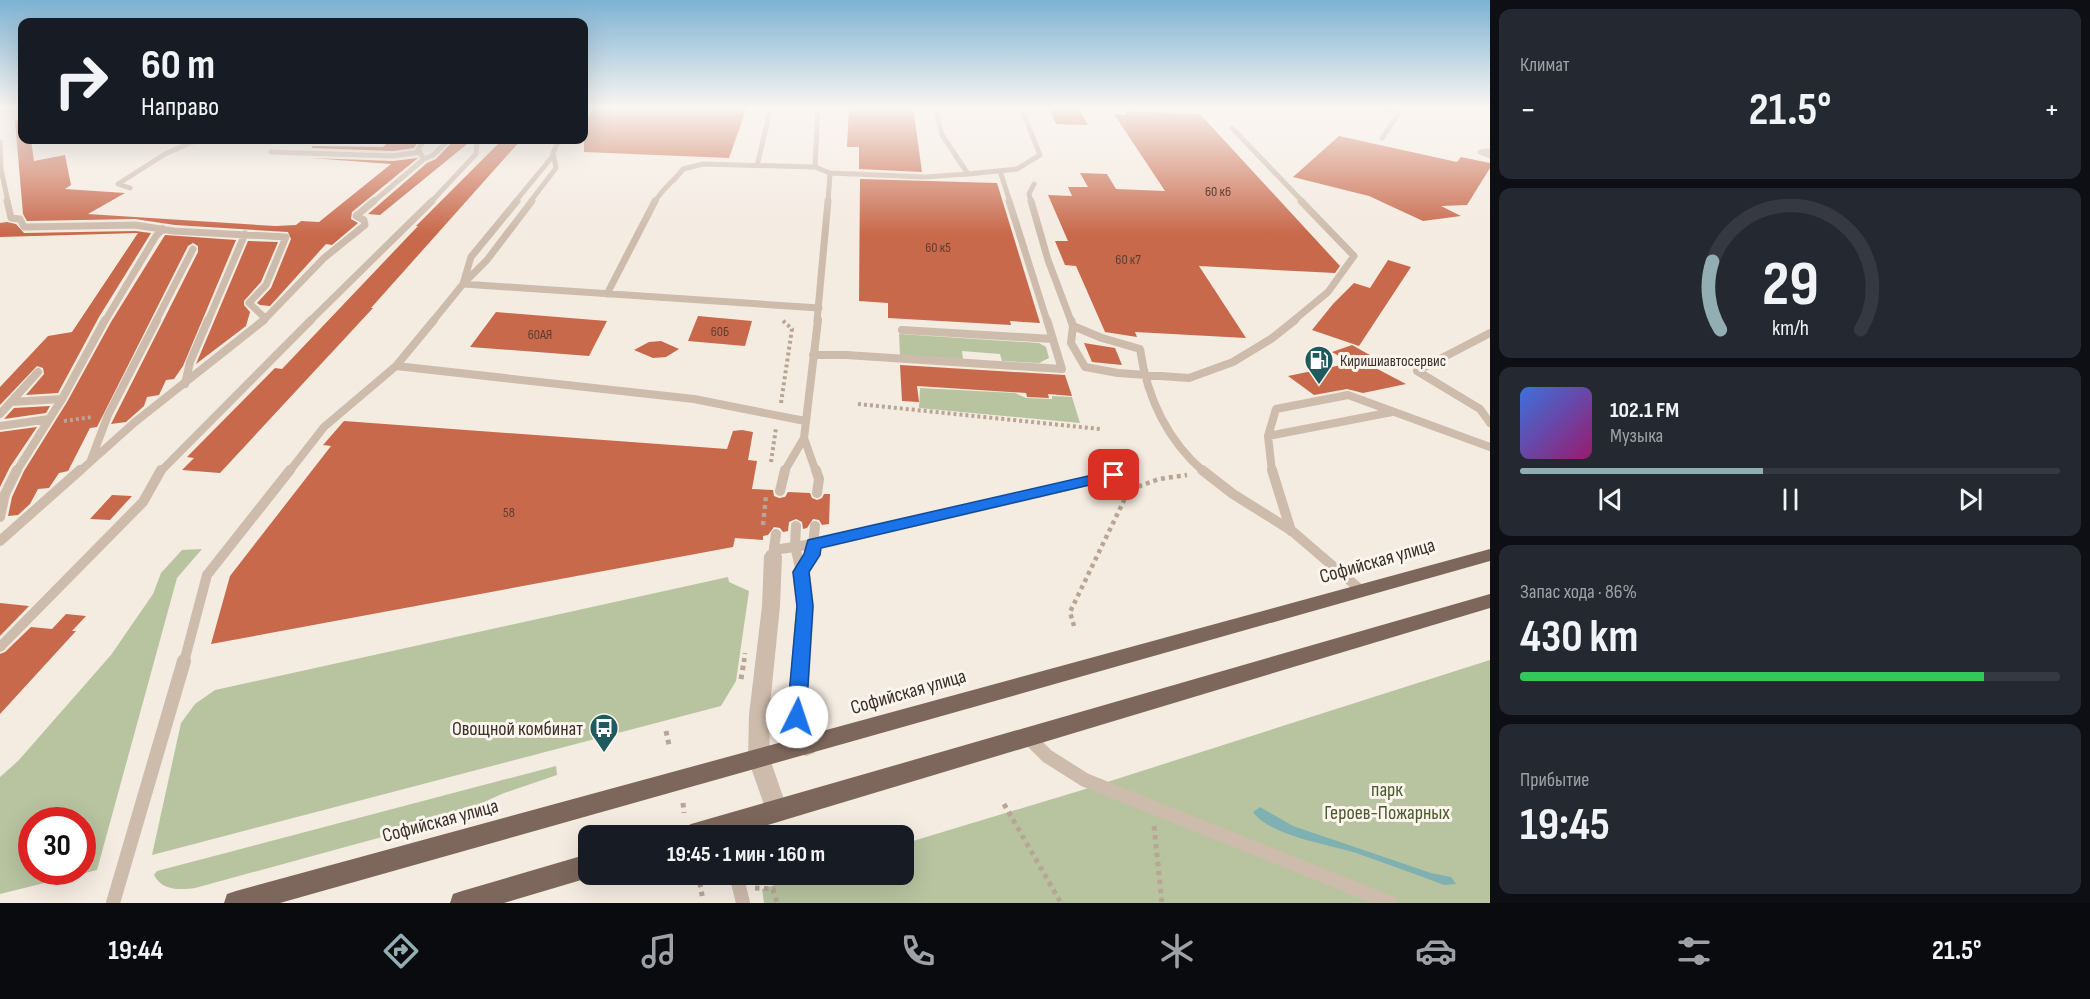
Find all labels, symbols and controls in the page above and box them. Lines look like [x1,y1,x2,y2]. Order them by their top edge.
text: 60 m [141,40,215,91]
icon: right [42,42,120,120]
text: Климат [1520,53,1570,77]
text: 21.5° [1749,83,1831,138]
text: − [1520,90,1536,130]
text: + [2044,90,2060,130]
text: Направо [141,91,219,123]
house number: 60 к6 [1205,183,1231,200]
house number: 60 к5 [925,239,951,256]
text: 29 [1762,248,1818,323]
house number: 60 к7 [1115,251,1141,268]
text: km/h [1771,316,1809,341]
house number: 60Б [711,323,729,340]
house number: 60АЯ [528,326,552,343]
fuel station icon: Киришиавтосервис [1303,344,1335,386]
place label: Киришиавтосервис [1340,352,1446,371]
text: 102.1 FM [1610,397,1679,424]
text: Музыка [1610,424,1663,448]
pin [1088,449,1139,500]
icon: arrive [1097,458,1130,491]
icon: previous [1594,483,1627,516]
icon: pause [1774,483,1807,516]
icon: next [1954,483,1987,516]
house number: 58 [503,504,515,521]
street label: Софийская улица [1317,533,1438,589]
text: Запас хода · 86% [1520,580,1637,604]
text: 430 km [1520,610,1638,665]
street label: Софийская улица [848,664,969,720]
position arrow [765,685,829,749]
bus stop icon: Овощной комбинат [588,712,620,754]
place label: Овощной комбинат [452,717,583,741]
text: Прибытие [1520,768,1589,792]
park label: парк Героев-Пожарных [1324,778,1450,825]
street label: Софийская улица [380,794,501,848]
text: 19:45 [1520,798,1610,853]
speed limit sign: 30 [18,807,96,885]
text: 19:45 · 1 мин · 160 m [667,841,825,868]
icon: directions [380,930,422,972]
icon: music [638,930,680,972]
icon: phone [897,930,939,972]
icon: climate [1156,930,1198,972]
icon: car [1415,930,1457,972]
icon: filters [1673,930,1715,972]
text: 19:44 [108,935,163,967]
text: 21.5° [1932,935,1982,967]

